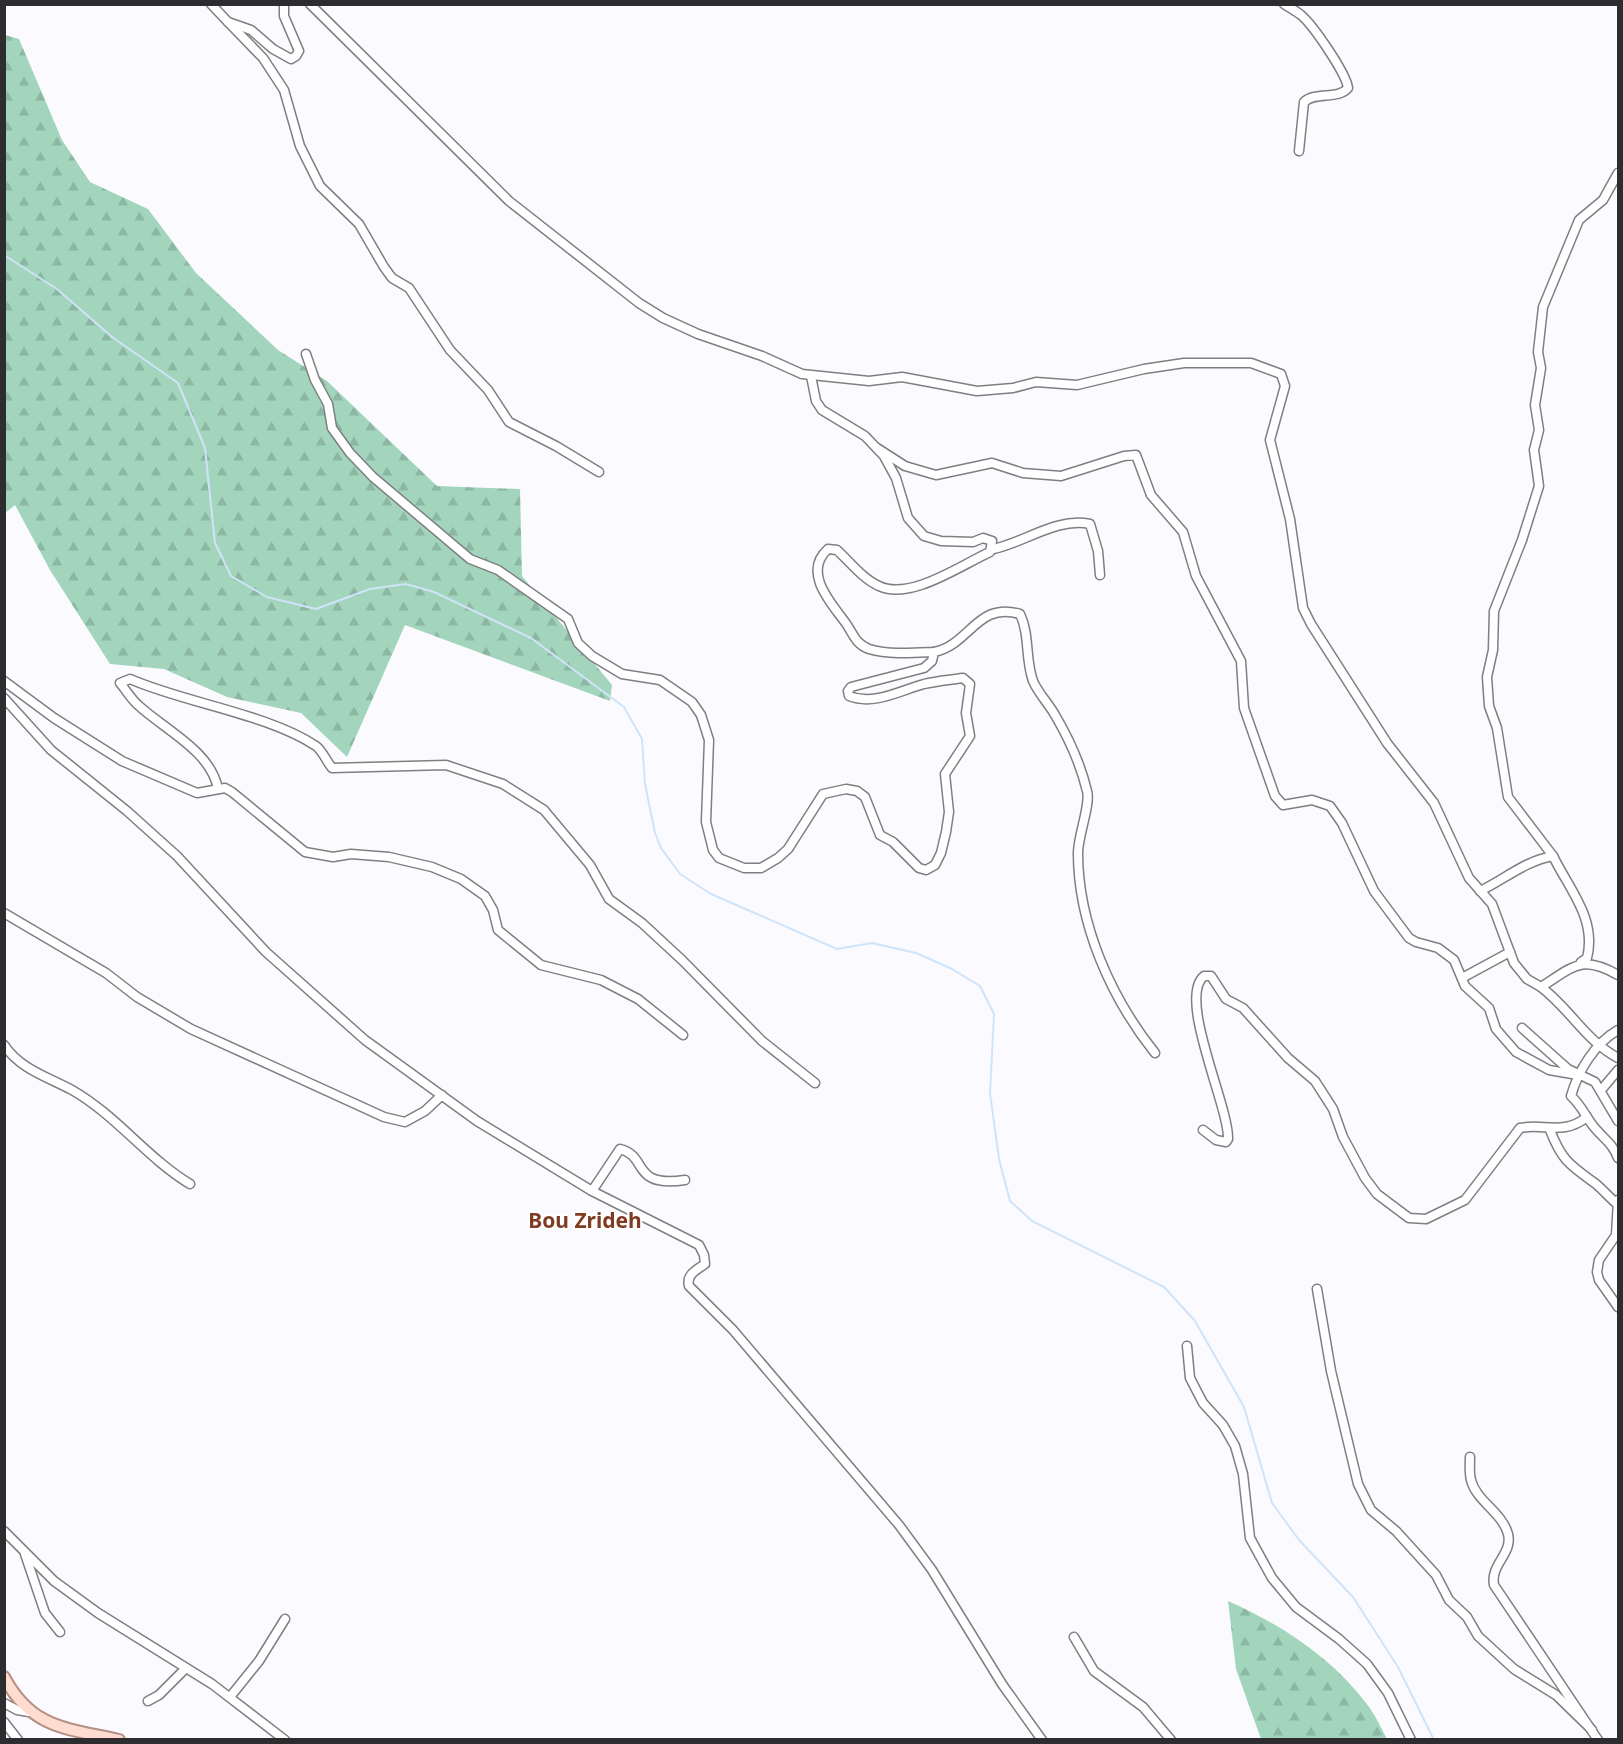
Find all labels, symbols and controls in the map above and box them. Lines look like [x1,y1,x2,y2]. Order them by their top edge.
district label: Bou Zrideh [528,1206,642,1234]

